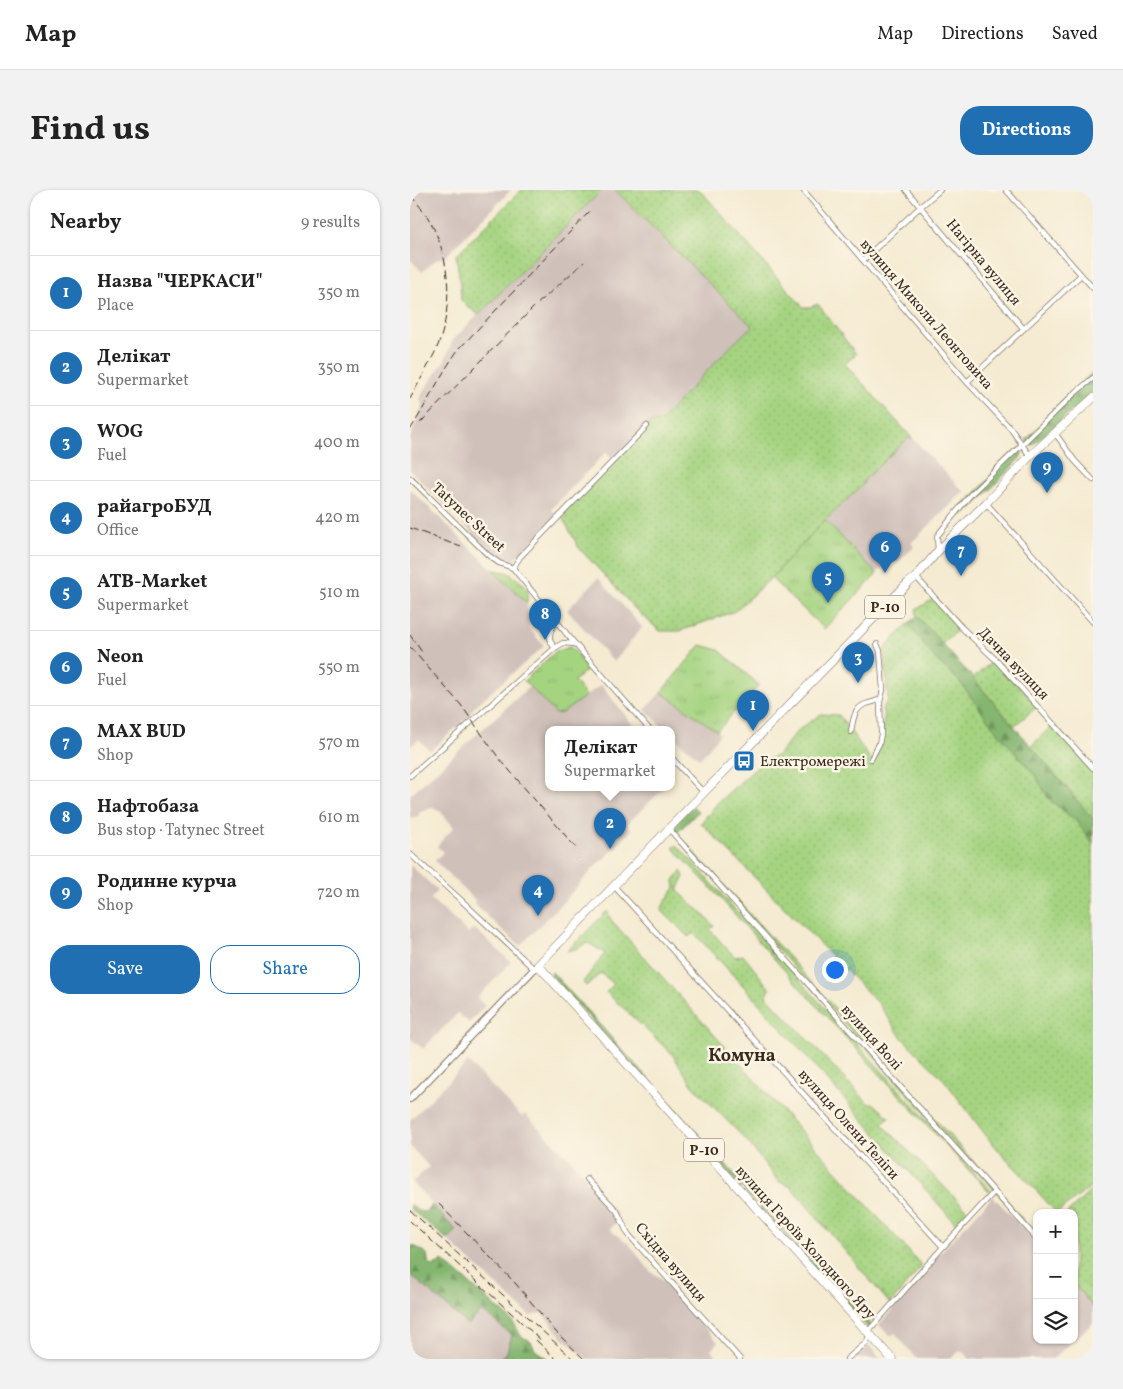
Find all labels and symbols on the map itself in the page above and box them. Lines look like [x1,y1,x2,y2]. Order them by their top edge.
street label: Нагірна вулиця [940,215,1025,311]
street label: вулиця Миколи Леонтовича [855,235,997,395]
pin: 9 [1031,452,1063,493]
street label: Tatynec Street [427,479,509,558]
pin: 6 [869,532,901,573]
pin: 7 [945,535,977,576]
pin: 5 [812,562,844,603]
road number: Р-10 [865,596,905,618]
pin: 8 [529,599,561,640]
street label: Дачна вулиця [973,623,1053,705]
pin: 3 [842,642,874,683]
pin: 1 [737,690,769,731]
bus stop icon: Електромережі [732,749,756,773]
place label: Електромережі [760,752,866,773]
pin: 2 [594,808,626,849]
pin: 4 [522,875,554,916]
your location [822,957,848,983]
street label: вулиця Волі [836,1000,906,1076]
district label: Комуна [708,1044,776,1069]
street label: вулиця Олени Теліги [792,1065,903,1185]
road number: Р-10 [684,1138,724,1162]
street label: вулиця Героїв Холодного Яру [730,1161,880,1325]
street label: Східна вулиця [629,1219,710,1307]

